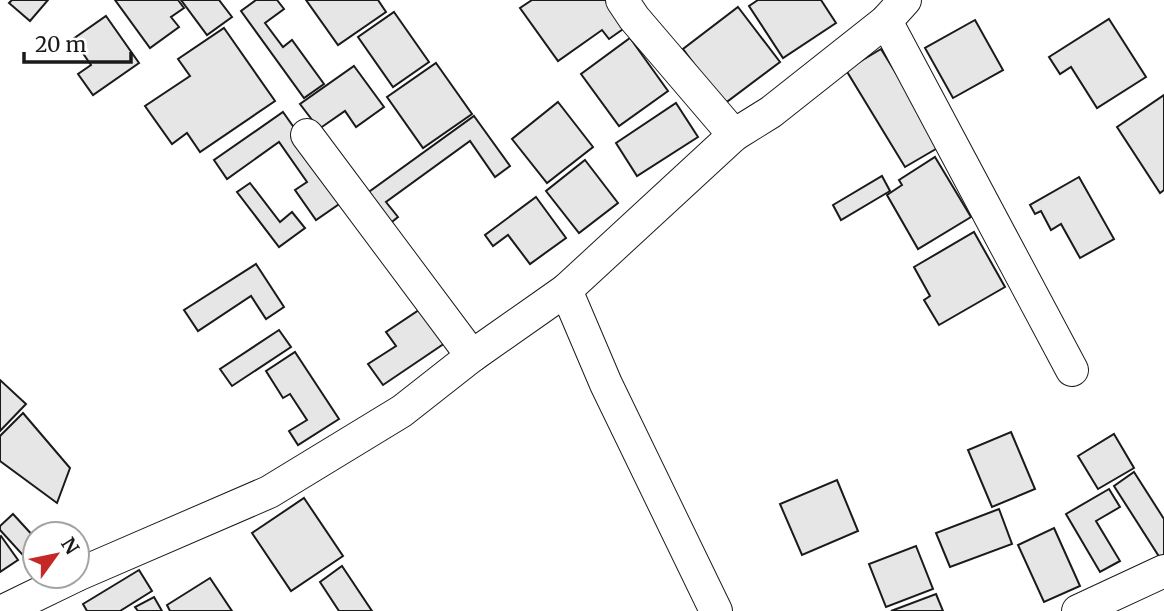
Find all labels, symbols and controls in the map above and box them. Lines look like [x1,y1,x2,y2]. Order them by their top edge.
scale bar [24,21,131,65]
text: 20 m [35,31,87,58]
north arrow [21,520,91,590]
text: N [56,533,84,559]

